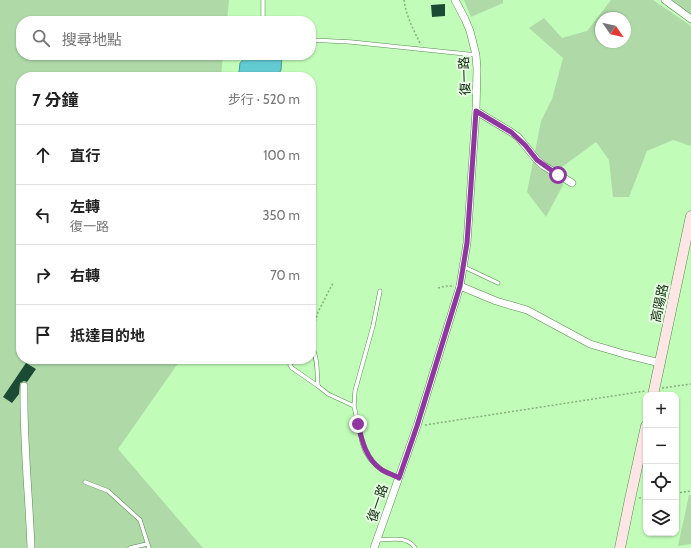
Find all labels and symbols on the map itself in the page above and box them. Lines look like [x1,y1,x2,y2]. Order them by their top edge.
north arrow [595,12,631,48]
street label: 復一路 [455,56,473,96]
route start [549,166,567,184]
street label: 高陽路 [647,282,671,324]
route end [349,415,367,433]
street label: 復一路 [363,482,391,524]

